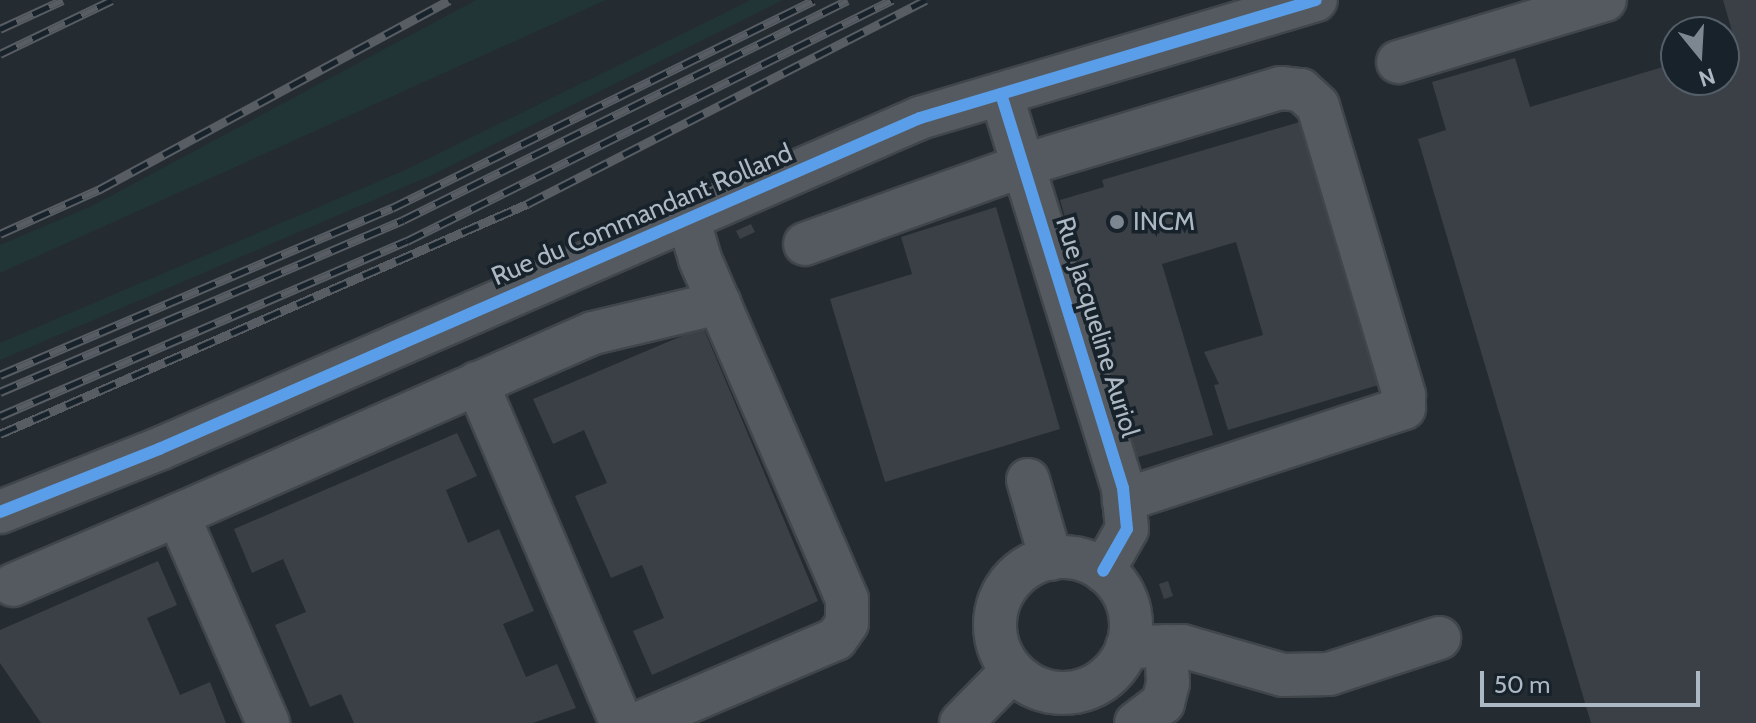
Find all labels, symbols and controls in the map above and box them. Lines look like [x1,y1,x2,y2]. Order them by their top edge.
north arrow [1660,16,1740,96]
text: N [1695,62,1719,93]
street label: Rue du Commandant Rolland [487,137,797,293]
place label: INCM [1133,206,1195,238]
street label: Rue Jacqueline Auriol [1049,213,1145,441]
marker: INCM [1108,213,1126,231]
scale bar [1484,655,1704,705]
text: 50 m [1494,670,1550,699]

